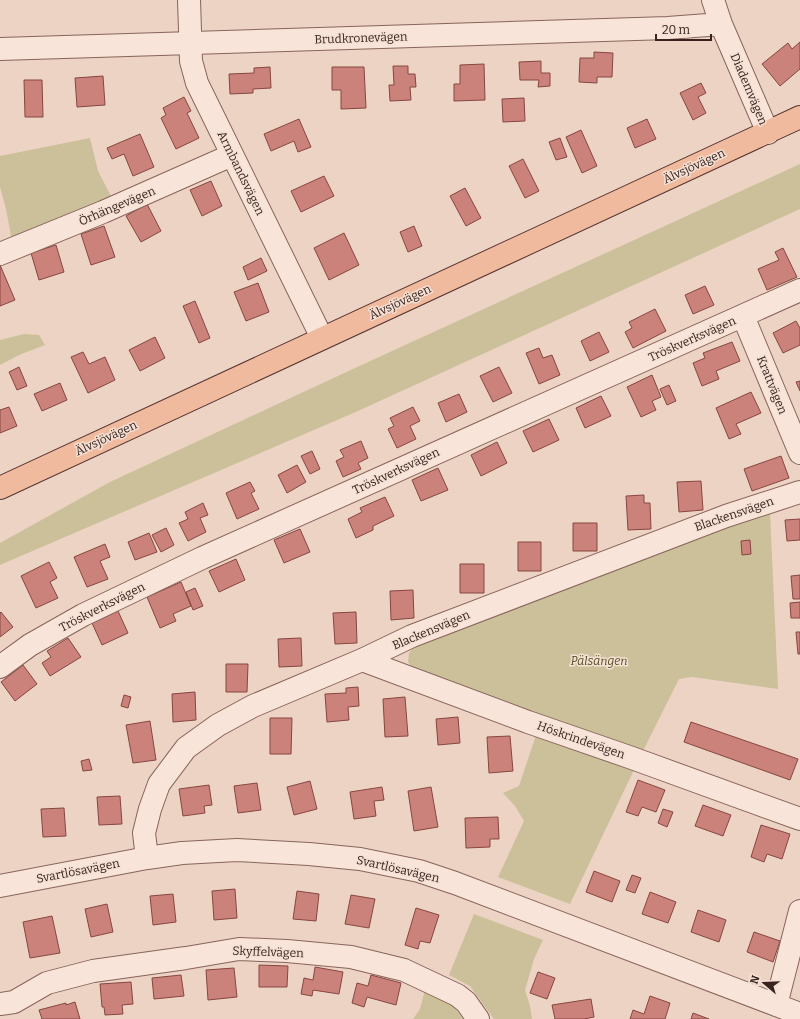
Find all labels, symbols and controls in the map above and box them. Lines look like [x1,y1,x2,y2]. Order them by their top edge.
scale bar [656,16,711,42]
text: 20 m [662,23,691,37]
street label: Brudkronevägen [314,29,408,47]
street label: Diademvägen [728,51,771,127]
street label: Armbandsvägen [215,129,268,218]
street label: Älvsjövägen [660,144,728,186]
street label: Örhängevägen [76,183,158,228]
street label: Älvsjövägen [366,280,434,322]
street label: Tröskverksvägen [646,313,738,365]
street label: Krattvägen [754,354,790,417]
street label: Älvsjövägen [72,416,140,458]
street label: Tröskverksvägen [350,445,442,497]
street label: Blackensvägen [693,494,776,534]
street label: Tröskverksvägen [57,579,147,635]
street label: Blackensvägen [390,607,472,653]
park label: Pälsängen [570,654,628,668]
street label: Höskrindevägen [535,718,627,762]
street label: Svartlösavägen [355,853,441,885]
street label: Svartlösavägen [35,856,121,886]
street label: Skyffelvägen [232,944,304,960]
north arrow [744,963,784,1003]
text: N [747,973,763,986]

